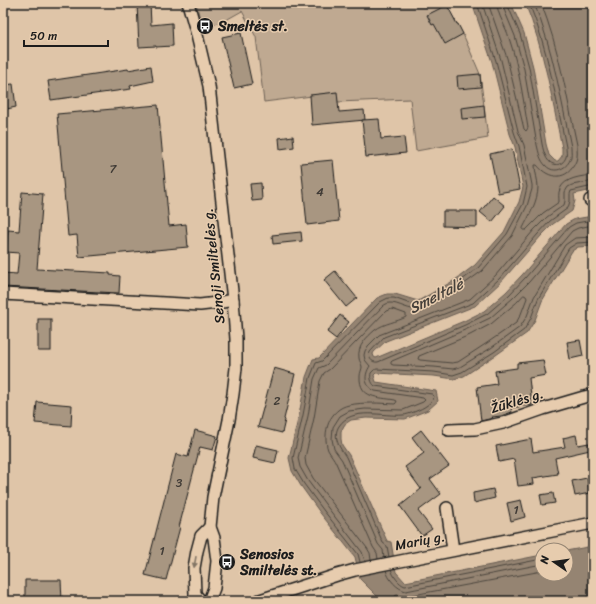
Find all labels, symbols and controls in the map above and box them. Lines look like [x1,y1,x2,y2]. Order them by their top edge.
place label: Smeltės st. [217,14,288,39]
bus stop icon: Smeltės st. [195,16,215,36]
scale bar [24,22,108,48]
text: 50 m [30,25,57,47]
house number: 7 [110,158,118,180]
house number: 4 [316,181,324,203]
street label: Senoji Smiltelės g. [196,207,232,325]
water label: Smeltalė [404,270,470,321]
street label: Žūklės g. [487,381,547,421]
house number: 2 [274,390,281,412]
house number: 3 [176,472,183,494]
house number: 1 [513,499,519,521]
street label: Marių g. [393,524,447,558]
house number: 1 [159,540,165,562]
place label: Senosios Smiltelės st. [239,542,318,583]
north arrow [534,542,574,582]
bus stop icon: Senosios Smiltelės st. [217,552,237,572]
text: N [534,554,555,567]
one-way arrow [192,556,198,568]

